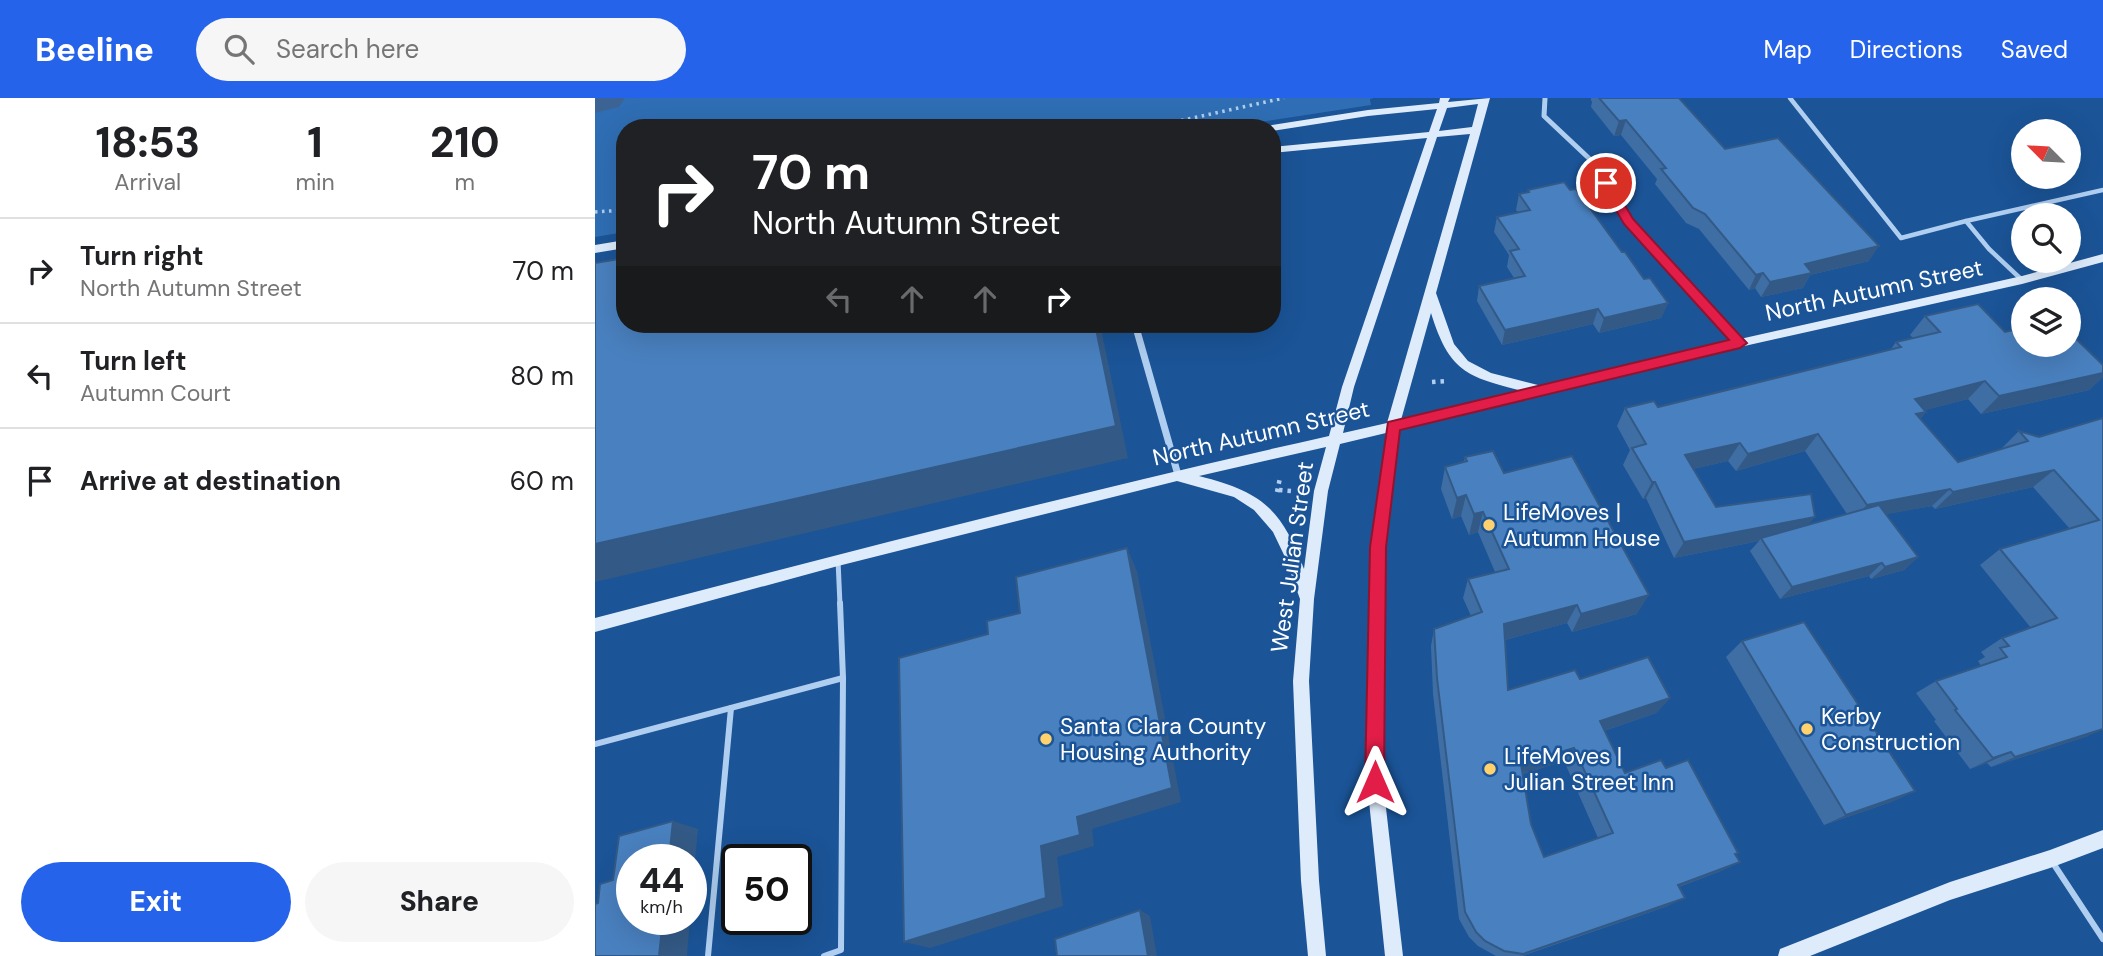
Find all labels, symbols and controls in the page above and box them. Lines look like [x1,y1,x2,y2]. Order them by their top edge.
search box [196,18,686,81]
text: Beeline [35,28,154,71]
icon: search [220,30,258,68]
text: Search here [276,32,419,66]
text: Map [1764,34,1812,65]
text: Directions [1850,34,1963,65]
text: Saved [2001,34,2068,65]
text: 18:53 [95,115,200,170]
text: 1 [307,115,323,170]
text: 210 [430,115,500,170]
north arrow [2011,119,2081,189]
map controls [2011,119,2081,357]
text: 70 m [752,140,870,204]
icon: right [637,147,728,238]
pin [1576,153,1636,213]
icon: arrive [1587,164,1625,202]
text: Arrival [114,167,181,197]
text: min [295,167,335,197]
text: m [455,167,475,197]
text: North Autumn Street [752,202,1061,244]
button: search [2011,203,2081,273]
text: Turn right [80,239,204,273]
icon: right [21,252,59,290]
street label: North Autumn Street [1762,252,1986,328]
text: 70 m [513,254,574,288]
text: North Autumn Street [80,273,302,303]
icon: left [820,280,858,318]
icon: ahead [893,280,931,318]
icon: ahead [966,280,1004,318]
icon: right [1039,280,1077,318]
button: layers [2011,287,2081,357]
text: Turn left [80,344,187,378]
icon: left [21,357,59,395]
text: 80 m [510,359,574,393]
text: Autumn Court [80,378,231,408]
street label: North Autumn Street [1150,393,1372,473]
street label: West Julian Street [1264,459,1320,655]
icon: arrive [21,462,59,500]
text: Arrive at destination [80,464,341,498]
text: 60 m [510,464,574,498]
place label: LifeMoves | Autumn House [1503,497,1660,553]
marker: LifeMoves | Autumn House [1481,517,1497,533]
place label: Kerby Construction [1821,701,1960,757]
place label: Santa Clara County Housing Authority [1060,711,1266,767]
marker: Kerby Construction [1799,721,1815,737]
marker: Santa Clara County Housing Authority [1038,731,1054,747]
place label: LifeMoves | Julian Street Inn [1504,741,1674,797]
position arrow [1338,745,1412,819]
marker: LifeMoves | Julian Street Inn [1482,761,1498,777]
speed limit sign: 50 [721,844,812,935]
text: 44 [639,857,684,903]
button: Exit [21,862,291,942]
button: Share [305,862,574,942]
text: km/h [640,895,683,919]

